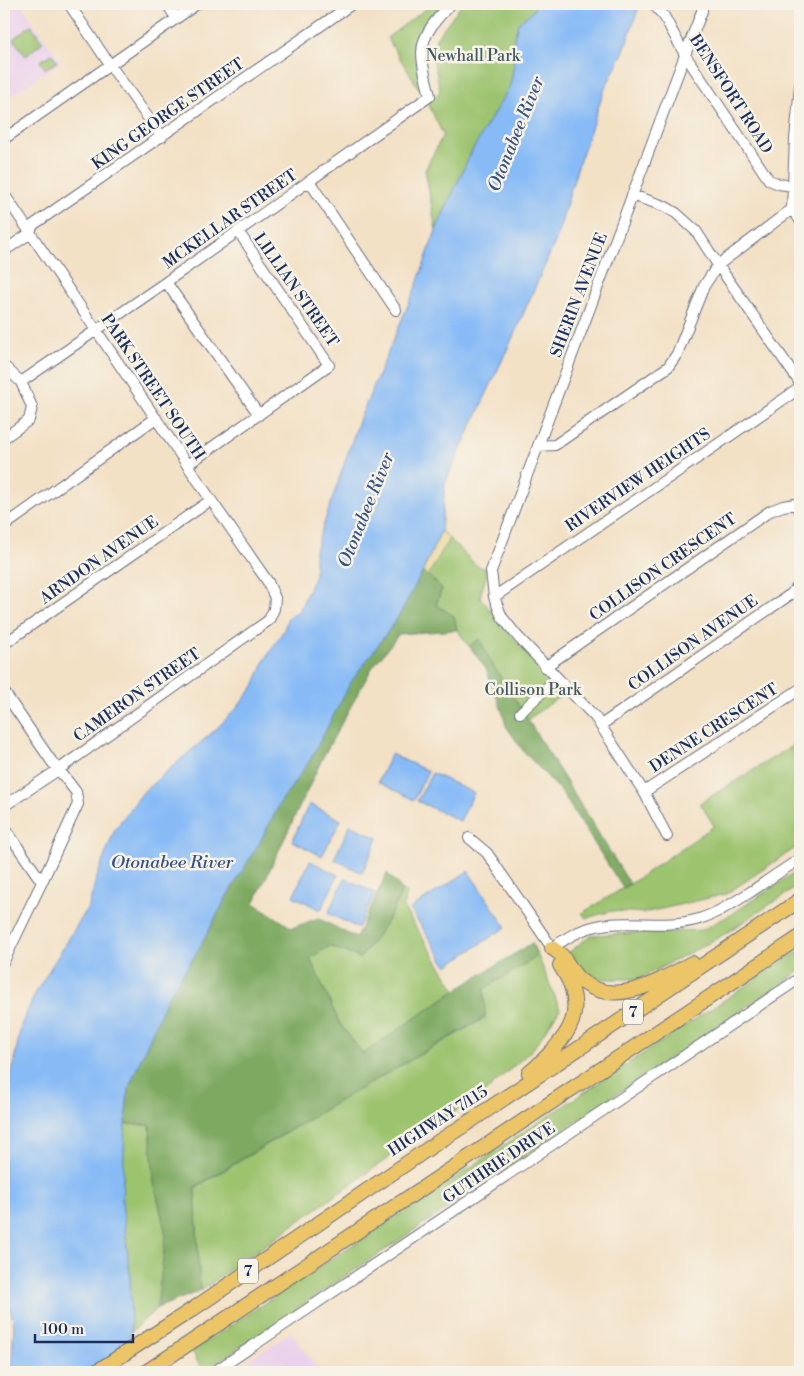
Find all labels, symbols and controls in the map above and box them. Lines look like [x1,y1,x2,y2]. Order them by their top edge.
street label: BENSFORT ROAD [684,30,777,157]
park label: Newhall Park [426,46,522,66]
street label: KING GEORGE STREET [88,54,248,174]
water label: Otonabee River [482,73,550,195]
street label: MCKELLAR STREET [159,165,301,273]
street label: LILLIAN STREET [249,229,343,351]
street label: SHERIN AVENUE [546,230,612,360]
street label: PARK STREET SOUTH [97,310,209,464]
street label: RIVERVIEW HEIGHTS [562,424,714,536]
water label: Otonabee River [332,449,400,571]
street label: COLLISON CRESCENT [586,509,740,625]
street label: ARNDON AVENUE [35,512,162,609]
street label: COLLISON AVENUE [624,591,762,695]
street label: CAMERON STREET [70,644,204,746]
street label: DENNE CRESCENT [646,679,782,777]
park label: Collison Park [485,680,583,700]
water label: Otonabee River [111,851,234,874]
road number: 7 [623,1000,643,1024]
street label: HIGHWAY 7/115 [384,1081,492,1161]
street label: GUTHRIE DRIVE [439,1118,559,1208]
road number: 7 [238,1258,258,1284]
scale bar [35,1311,132,1343]
text: 100 m [42,1320,84,1339]

